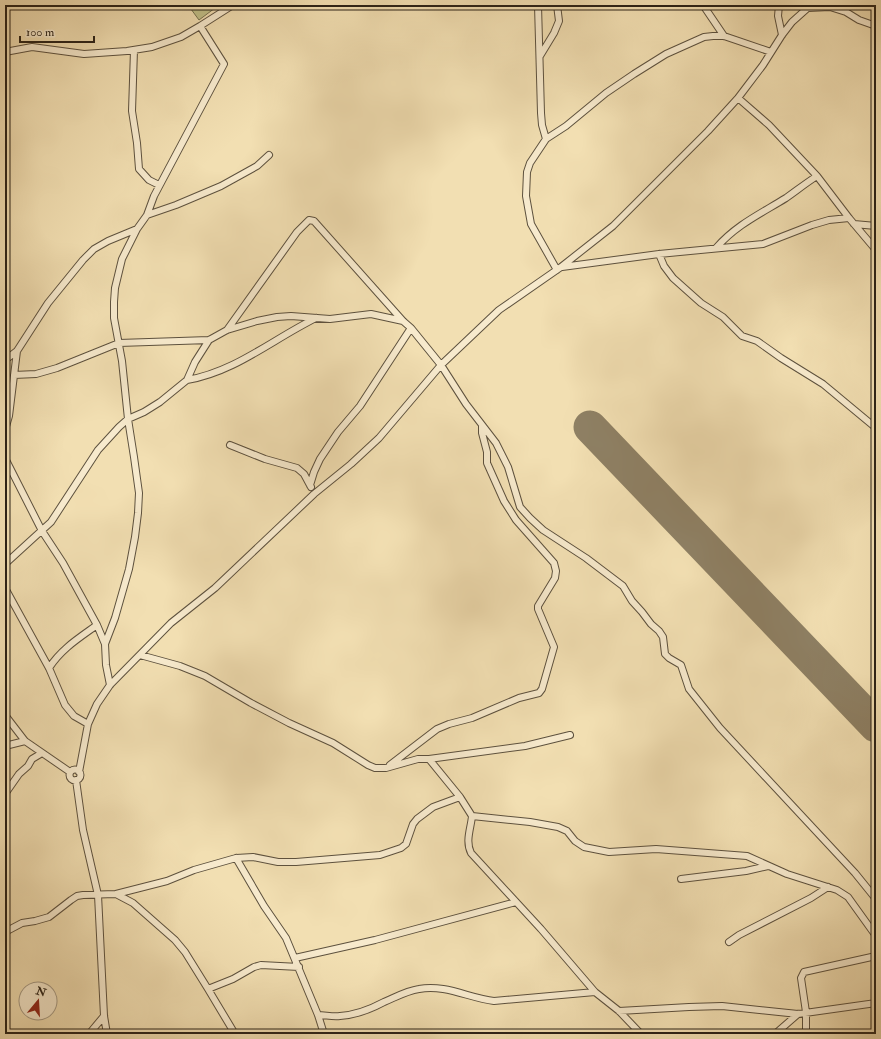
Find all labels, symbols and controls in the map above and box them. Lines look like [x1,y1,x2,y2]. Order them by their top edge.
scale bar [20,18,94,44]
text: 100 m [26,25,55,40]
north arrow [18,981,58,1021]
text: N [33,984,49,1000]

